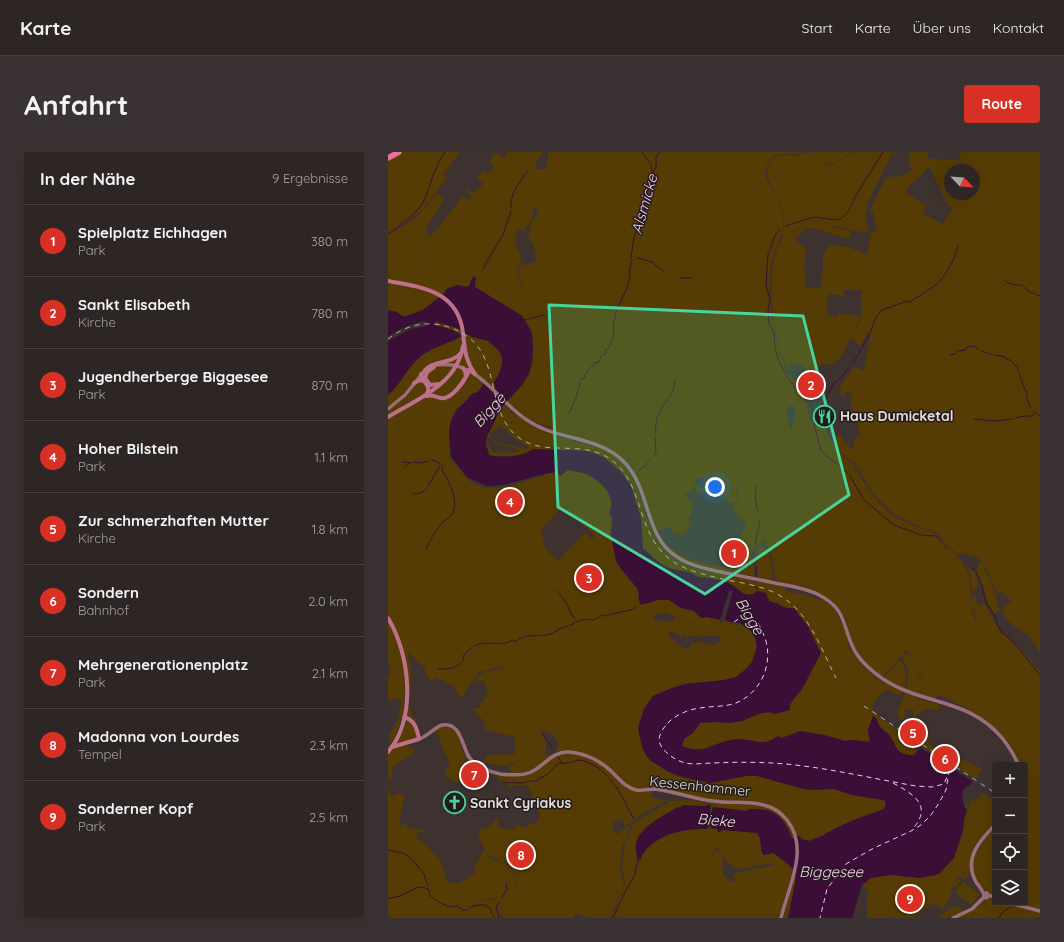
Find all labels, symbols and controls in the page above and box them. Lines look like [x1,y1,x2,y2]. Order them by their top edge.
text: Karte [20,16,72,40]
text: Start [801,19,833,37]
text: Karte [855,19,891,37]
text: Über uns [913,19,971,37]
text: Kontakt [993,19,1044,37]
button: Route [964,85,1040,123]
text: Anfahrt [24,87,128,122]
north arrow [944,164,980,200]
text: In der Nähe [40,168,136,189]
text: 9 Ergebnisse [272,170,348,186]
water label: Alsmicke [626,172,662,236]
text: Spielplatz Eichhagen [78,223,227,242]
text: 1 [50,233,56,249]
text: 380 m [311,233,348,249]
text: Park [78,242,106,258]
text: Sankt Elisabeth [78,295,190,314]
text: 2 [49,305,57,321]
text: 780 m [311,305,348,321]
text: Kirche [78,314,116,330]
text: Jugendherberge Biggesee [78,367,268,386]
pin: 2 [798,370,824,400]
text: 3 [50,377,56,393]
text: 870 m [312,377,348,393]
text: Park [78,386,106,402]
water label: Bigge [469,388,510,431]
restaurant icon: Haus Dumicketal [811,403,837,429]
place label: Haus Dumicketal [840,407,954,425]
text: Hoher Bilstein [78,439,179,458]
text: 4 [49,449,57,465]
text: 1.1 km [314,449,348,465]
text: Park [78,458,106,474]
your location [705,477,725,497]
pin: 4 [497,487,523,517]
text: Zur schmerzhaften Mutter [78,511,269,530]
text: 5 [49,521,57,537]
text: 1.8 km [311,521,348,537]
text: Kirche [78,530,116,546]
pin: 1 [721,538,747,568]
pin: 3 [576,563,602,593]
text: Sondern [78,583,139,602]
text: 6 [49,593,57,609]
text: 2.0 km [308,593,348,609]
water label: Bigge [732,594,769,638]
text: Bahnhof [78,602,129,618]
text: Mehrgenerationenplatz [78,655,248,674]
text: 7 [49,665,57,681]
text: 2.1 km [312,665,348,681]
text: Park [78,674,106,690]
pin: 5 [900,718,926,748]
text: Madonna von Lourdes [78,727,239,746]
text: 8 [49,737,57,753]
text: 2.3 km [309,737,348,753]
pin: 6 [932,744,958,774]
text: Tempel [78,746,122,762]
pin: 7 [461,760,487,790]
map controls [992,762,1028,906]
button: + [992,762,1028,798]
street label: Kessenhammer [649,772,752,800]
church icon: Sankt Cyriakus [442,790,468,816]
place label: Sankt Cyriakus [470,794,571,812]
button: − [992,798,1028,834]
text: Sonderner Kopf [78,799,193,818]
text: 9 [49,809,57,825]
text: 2.5 km [309,809,348,825]
water label: Bieke [696,809,736,831]
text: Park [78,818,106,834]
button: locate [992,834,1028,870]
pin: 8 [508,840,534,870]
water label: Biggesee [799,862,863,881]
button: layers [992,870,1028,906]
pin: 9 [897,884,923,914]

